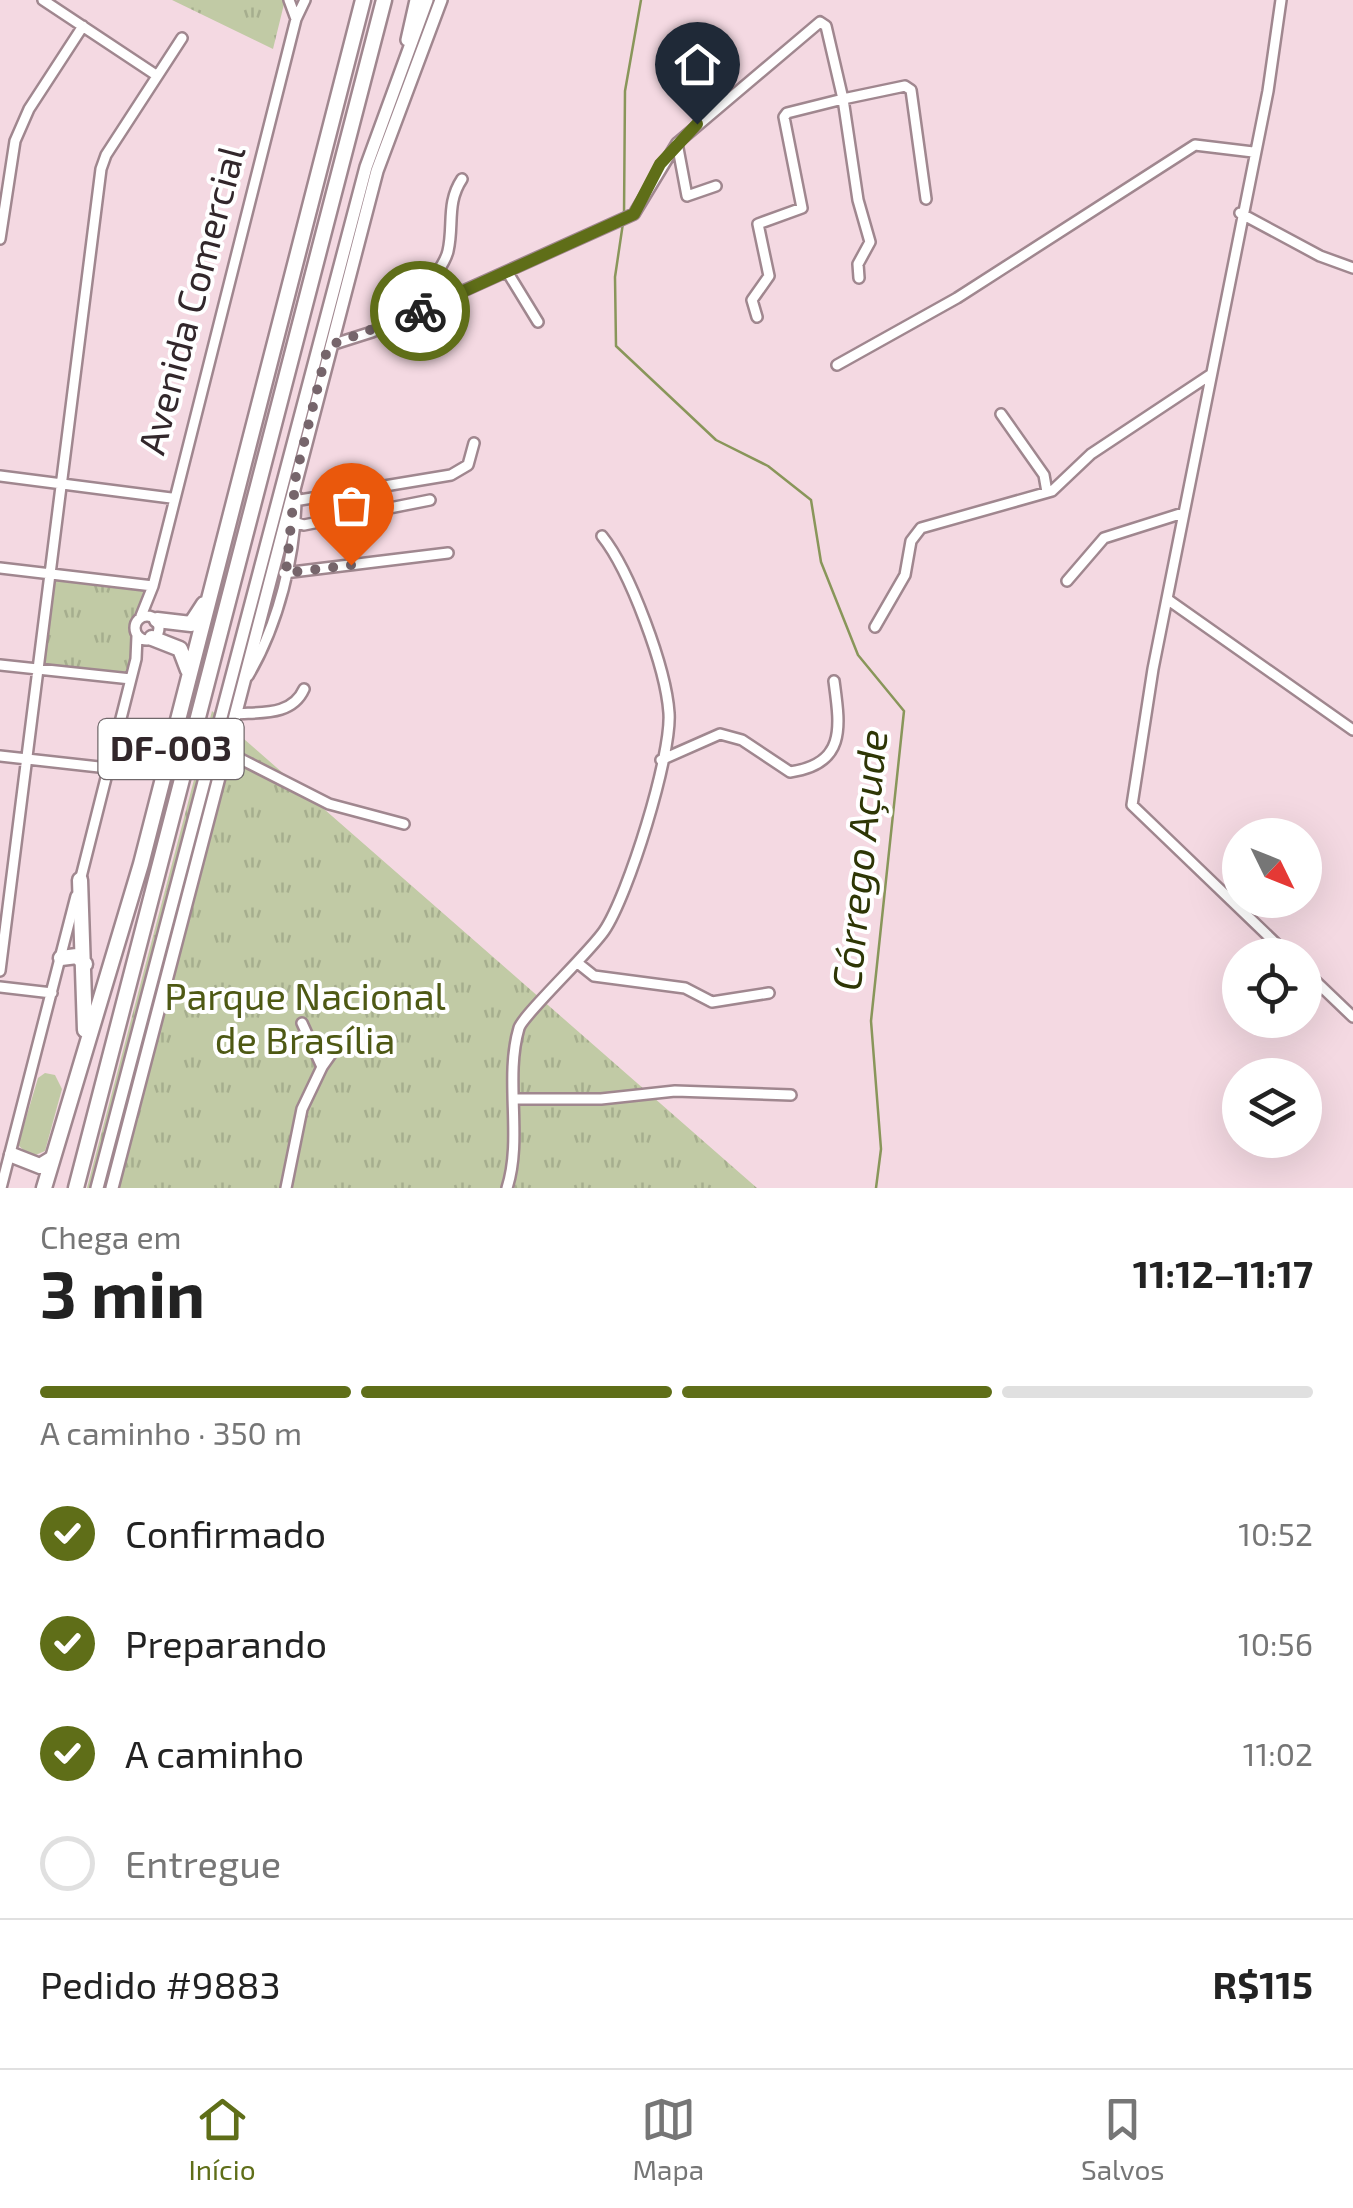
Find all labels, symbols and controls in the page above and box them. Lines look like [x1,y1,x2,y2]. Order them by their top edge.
pin [655,22,740,125]
icon: home [670,37,725,92]
street label: Avenida Comercial [127,140,253,459]
courier [370,261,470,361]
icon: bike [393,284,448,339]
pin [309,463,394,566]
icon: bag [324,478,379,533]
road number: DF-003 [99,719,244,779]
water label: Córrego Açude [820,727,898,993]
north arrow [1222,818,1322,918]
map controls [1222,818,1322,1158]
button: locate [1222,938,1322,1038]
park label: Parque Nacional de Brasília [164,972,446,1062]
button: layers [1222,1058,1322,1158]
text: Chega em [40,1217,182,1255]
text: 11:12–11:17 [1133,1250,1313,1296]
text: 3 min [40,1253,205,1331]
text: A caminho · 350 m [40,1413,302,1451]
icon: check [40,1506,95,1561]
text: Confirmado [125,1510,326,1556]
text: 10:52 [1238,1514,1313,1552]
icon: check [40,1616,95,1671]
text: Preparando [125,1620,327,1666]
text: 10:56 [1238,1624,1313,1662]
icon: check [40,1726,95,1781]
text: A caminho [125,1730,304,1776]
text: 11:02 [1243,1734,1313,1772]
text: Entregue [125,1840,281,1886]
text: Pedido #9883 [40,1961,281,2007]
text: R$115 [1213,1961,1313,2007]
tab: Início [188,2092,256,2186]
tab: Mapa [632,2092,704,2186]
tab: Salvos [1081,2092,1165,2186]

